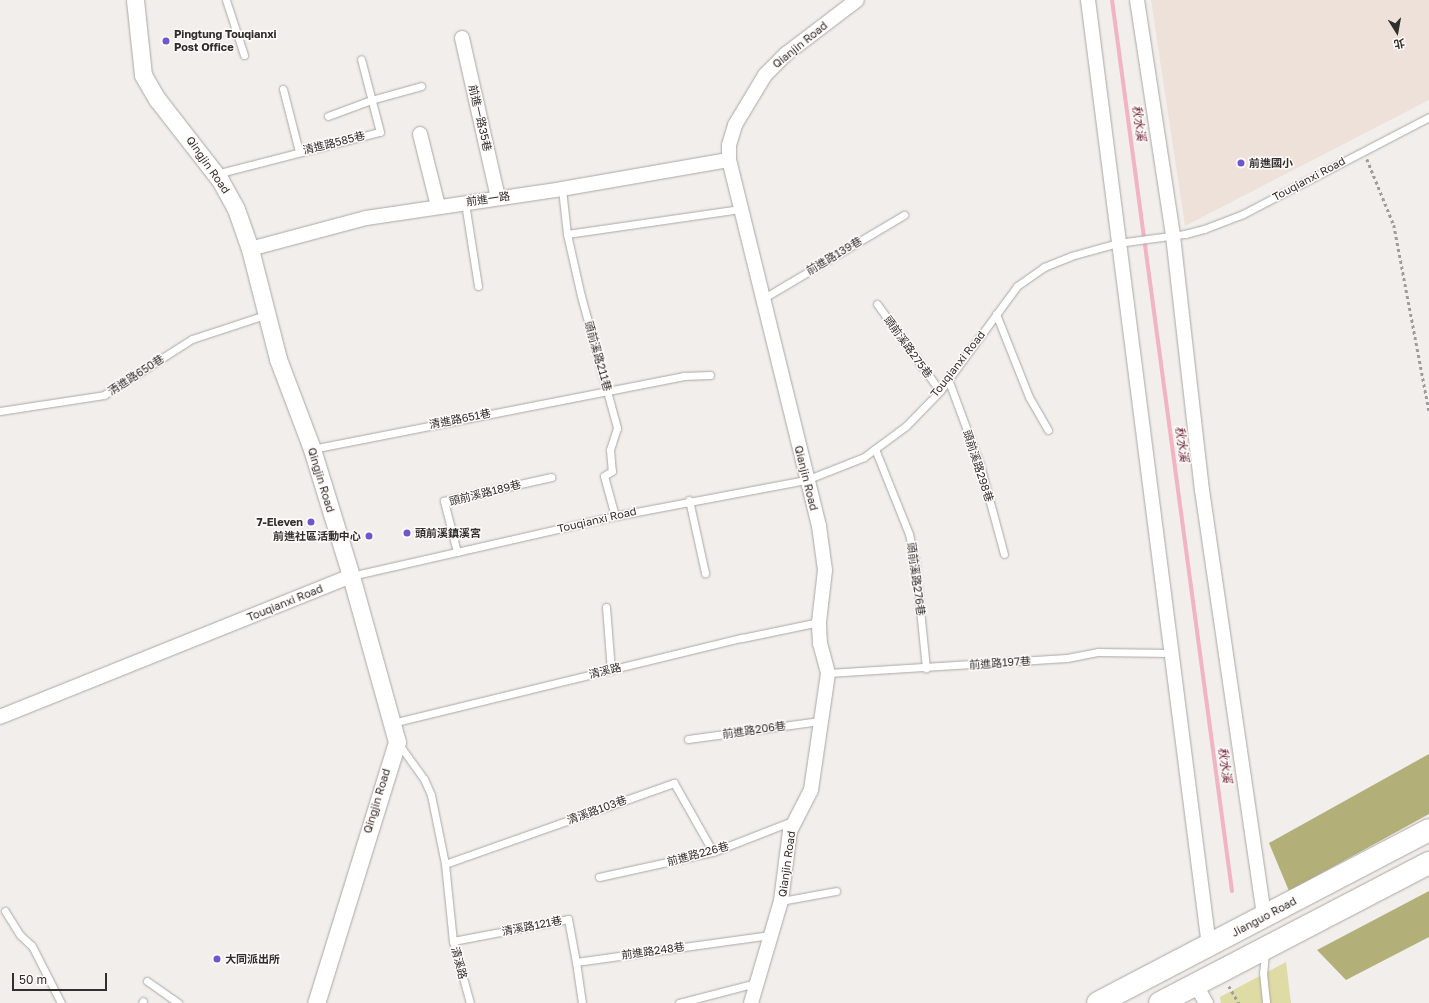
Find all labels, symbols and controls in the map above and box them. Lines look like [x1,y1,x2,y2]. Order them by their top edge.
north arrow [1377,12,1417,52]
street label: Qianjin Road [770,19,830,71]
place label: Pingtung Touqianxi Post Office [174,28,277,54]
marker: Pingtung Touqianxi Post Office [161,36,171,46]
text: 北 [1393,37,1406,52]
street label: 前進一路35巷 [466,83,494,153]
water label: 秋水溪 [1129,104,1149,142]
street label: 清進路585巷 [302,129,366,157]
street label: Qingjin Road [183,134,233,196]
street label: Touqianxi Road [1270,154,1348,204]
place label: 前進國小 [1249,156,1293,170]
marker: 前進國小 [1236,158,1246,168]
street label: 前進一路 [465,189,511,209]
street label: 前進路139巷 [804,234,864,278]
street label: 頭前溪路275巷 [881,313,935,381]
street label: 頭前溪路211巷 [582,320,614,392]
street label: Touqianxi Road [928,328,988,400]
street label: 清進路650巷 [106,352,166,398]
street label: 清進路651巷 [428,407,492,431]
water label: 秋水溪 [1172,425,1192,463]
street label: 頭前溪路298巷 [960,428,996,504]
street label: Qianjin Road [792,444,820,512]
street label: Qingjin Road [305,446,337,514]
street label: 頭前溪路189巷 [448,478,522,508]
street label: Touqianxi Road [556,505,638,535]
place label: 7-Eleven [257,515,303,529]
marker: 7-Eleven [306,517,316,527]
place label: 頭前溪鎮溪宮 [415,526,481,540]
marker: 頭前溪鎮溪宮 [402,528,412,538]
place label: 前進社區活動中心 [273,529,361,543]
marker: 前進社區活動中心 [364,531,374,541]
street label: 頭前溪路276巷 [904,542,928,616]
street label: Touqianxi Road [245,582,325,624]
street label: 前進路197巷 [969,654,1031,672]
street label: 清溪路 [587,661,623,681]
street label: 前進路206巷 [721,719,787,741]
water label: 秋水溪 [1215,746,1235,784]
street label: Qingjin Road [361,767,393,835]
street label: 清溪路103巷 [565,793,629,827]
street label: Qianjin Road [776,830,798,898]
street label: 前進路226巷 [666,839,730,869]
street label: Jianguo Road [1229,894,1299,940]
street label: 清溪路121巷 [501,914,563,938]
street label: 前進路248巷 [620,940,686,962]
street label: 清溪路 [448,945,470,981]
place label: 大同派出所 [225,952,280,966]
marker: 大同派出所 [212,954,222,964]
scale bar [14,965,109,991]
text: 50 m [19,972,47,987]

